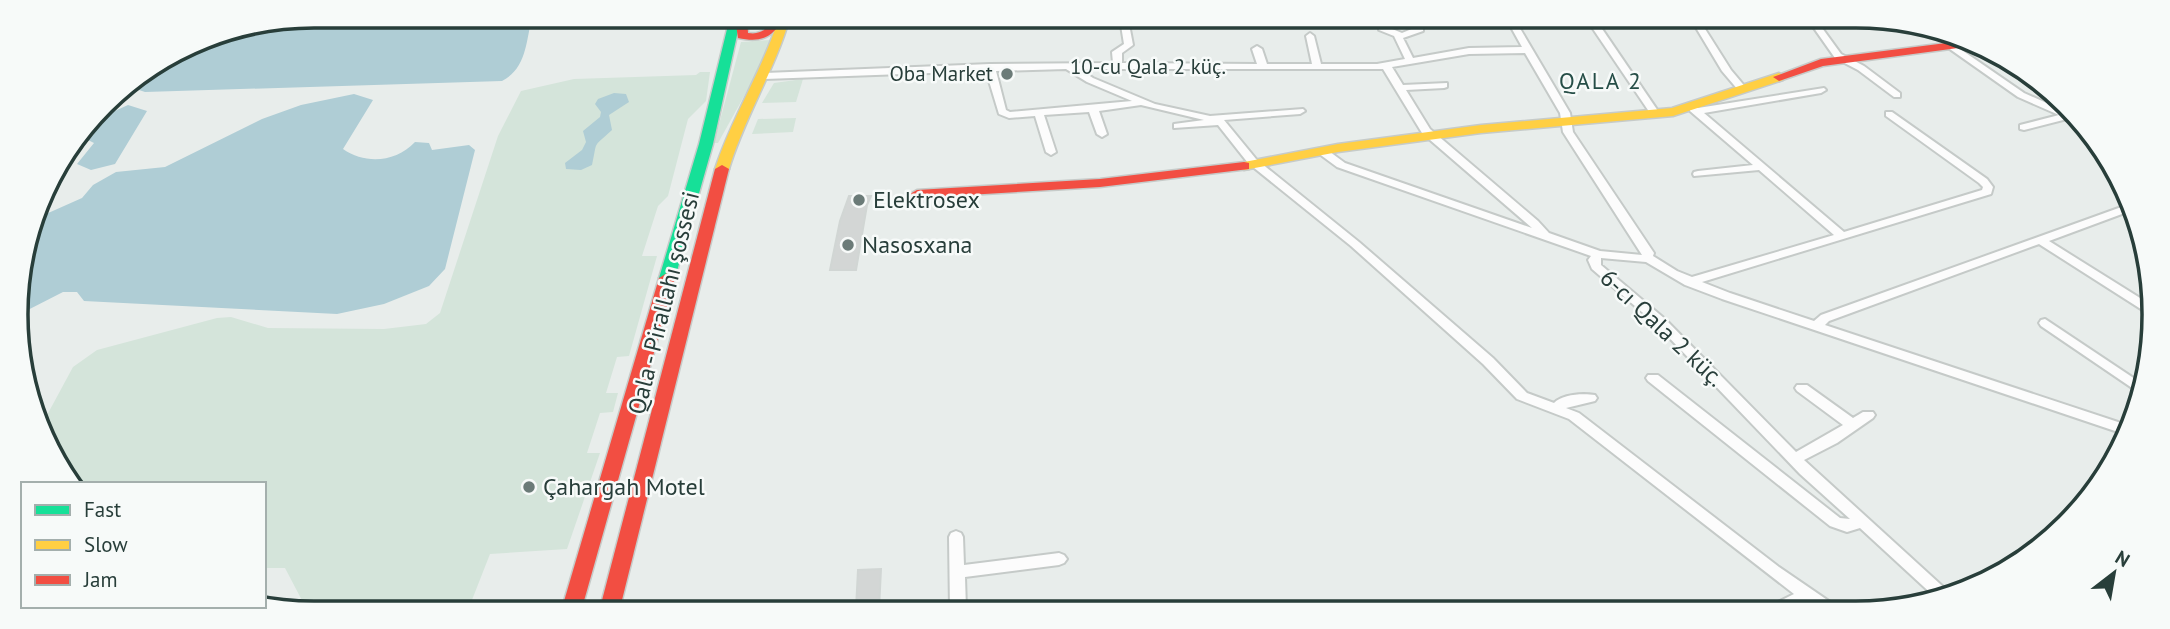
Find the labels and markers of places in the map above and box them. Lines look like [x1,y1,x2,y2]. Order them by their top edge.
place label: Oba Market [890,60,993,87]
marker: Oba Market [999,66,1015,82]
place label: Elektrosex [873,184,980,215]
marker: Elektrosex [851,192,867,208]
place label: Nasosxana [862,229,972,260]
marker: Nasosxana [840,237,856,253]
place label: Çahargah Motel [543,471,705,502]
marker: Çahargah Motel [521,479,537,495]

